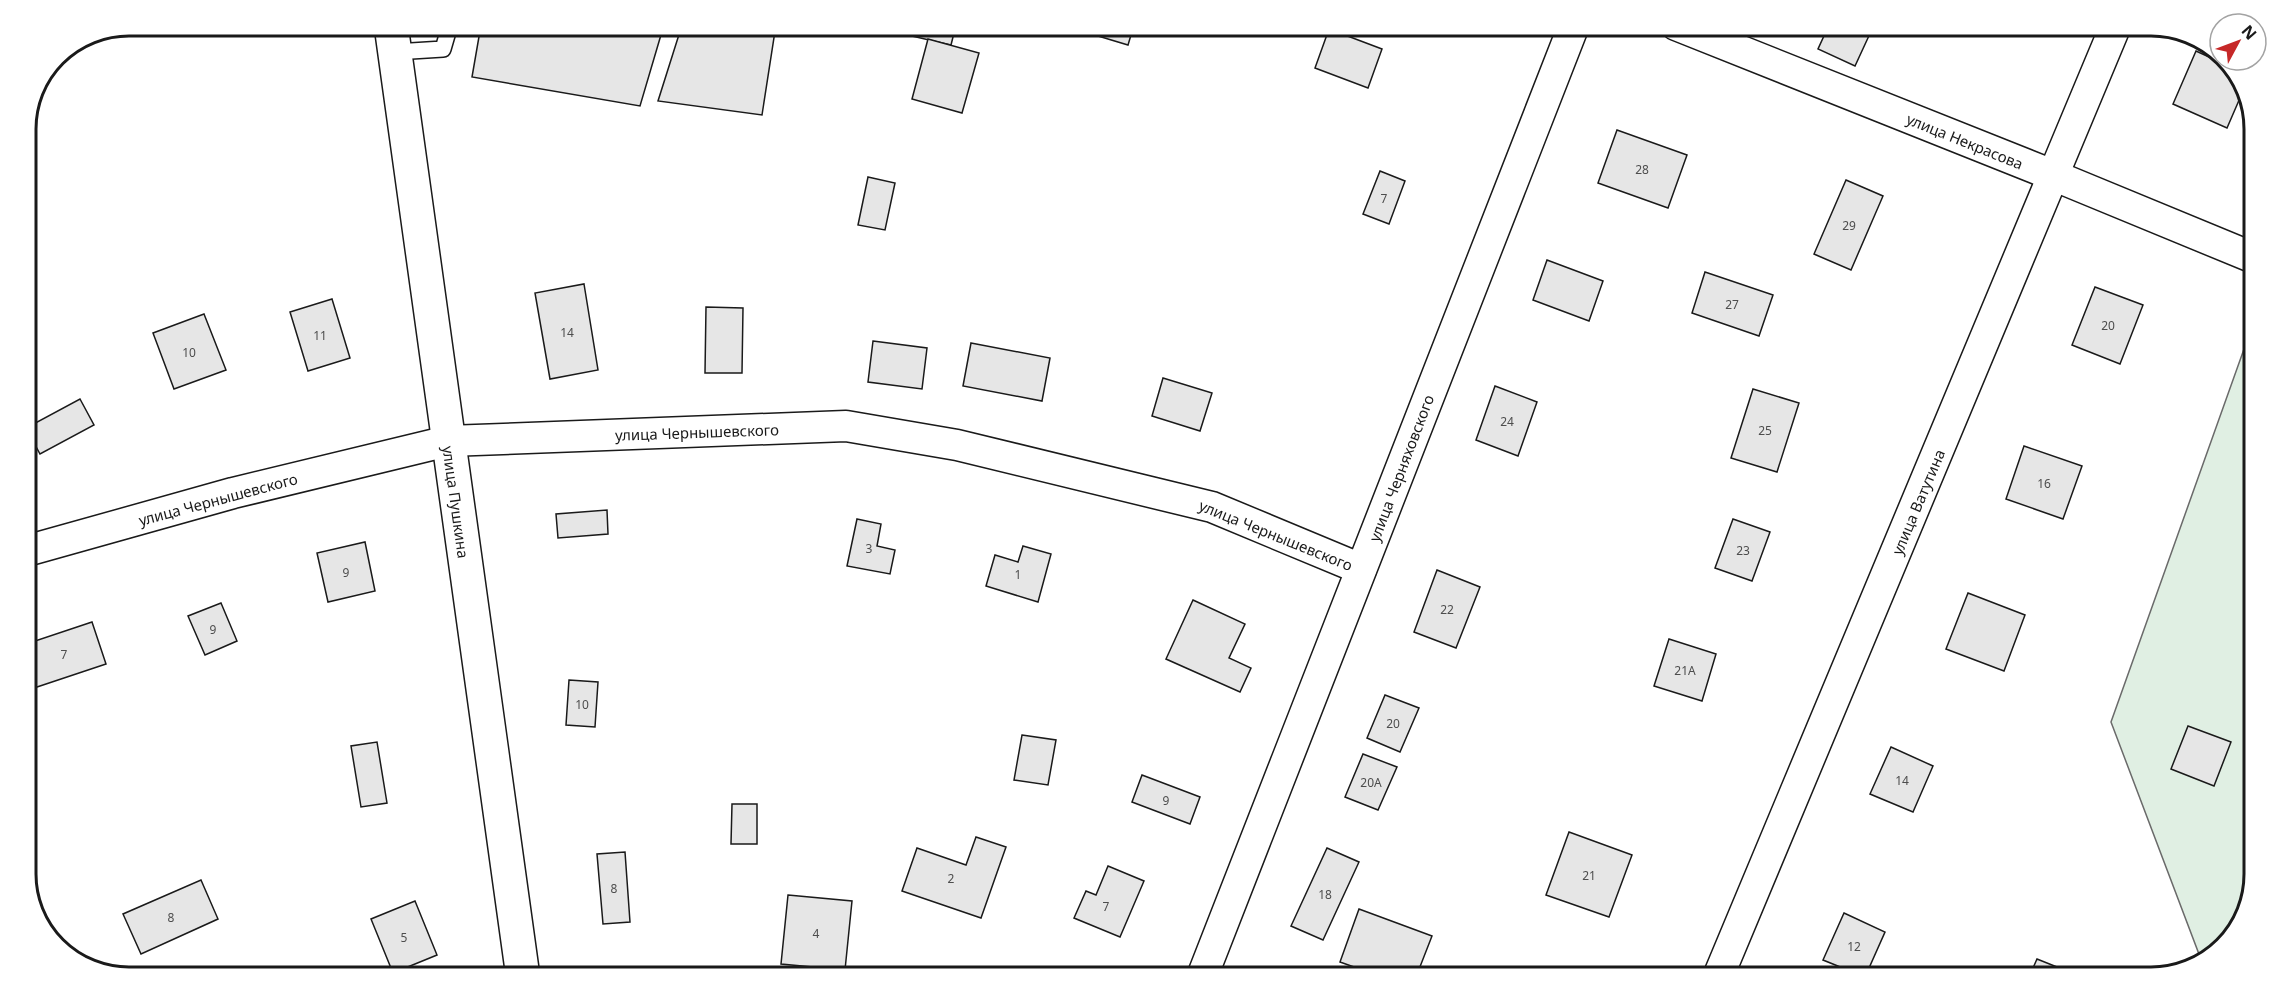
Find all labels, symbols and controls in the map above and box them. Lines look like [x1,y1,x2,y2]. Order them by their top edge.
north arrow [2208,12,2268,72]
text: N [2237,20,2262,44]
street label: улица Некрасова [1904,108,2026,174]
house number: 28 [1635,161,1649,178]
house number: 7 [1381,190,1388,207]
house number: 29 [1842,217,1856,234]
house number: 27 [1725,296,1739,313]
house number: 20 [2101,317,2115,334]
house number: 14 [560,324,574,341]
house number: 11 [313,327,327,344]
house number: 10 [182,344,196,361]
street label: улица Черняховского [1364,392,1438,544]
house number: 24 [1500,413,1514,430]
street label: улица Чернышевского [615,419,779,445]
house number: 25 [1758,422,1772,439]
street label: улица Пушкина [438,445,474,559]
street label: улица Ватутина [1887,446,1949,558]
street label: улица Чернышевского [136,468,300,530]
house number: 16 [2037,475,2051,492]
street label: улица Чернышевского [1196,495,1356,575]
house number: 3 [866,540,873,557]
house number: 23 [1736,542,1750,559]
house number: 9 [343,564,350,581]
house number: 1 [1015,566,1021,583]
house number: 22 [1440,601,1454,618]
house number: 9 [210,621,217,638]
house number: 7 [61,646,68,663]
house number: 21А [1674,662,1696,679]
house number: 10 [575,696,589,713]
house number: 20 [1386,715,1400,732]
house number: 14 [1895,772,1909,789]
house number: 20А [1360,774,1382,791]
house number: 9 [1163,792,1170,809]
house number: 21 [1582,867,1596,884]
house number: 2 [948,870,955,887]
house number: 8 [611,880,618,897]
house number: 18 [1318,886,1332,903]
house number: 7 [1103,898,1110,915]
house number: 8 [168,909,175,926]
house number: 4 [813,925,820,942]
house number: 5 [401,929,408,946]
house number: 12 [1847,938,1861,955]

